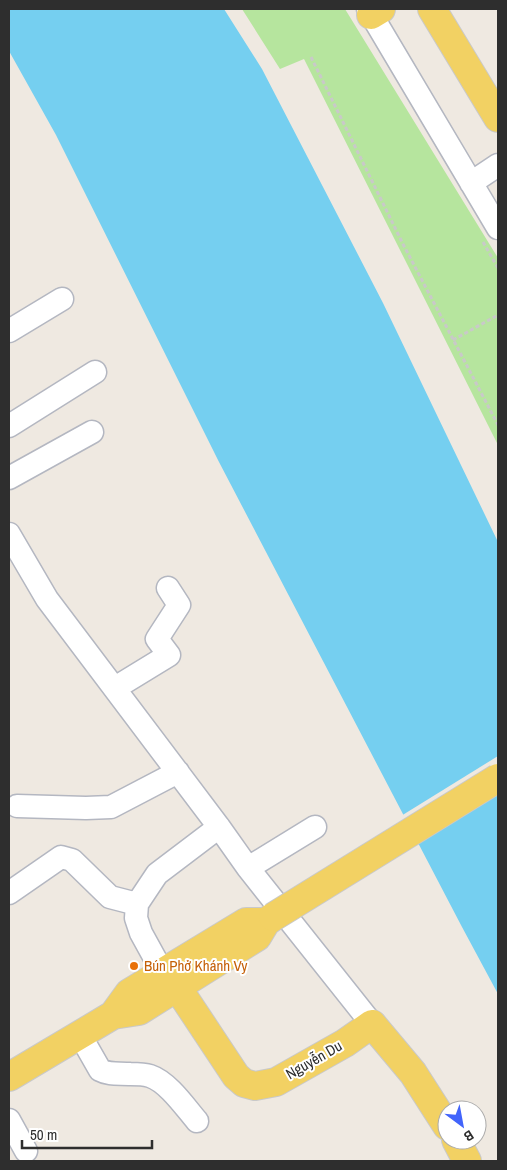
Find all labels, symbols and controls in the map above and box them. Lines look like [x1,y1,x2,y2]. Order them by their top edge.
place label: Bún Phở Khánh Vy [144,955,248,976]
marker: Bún Phở Khánh Vy [128,960,140,972]
street label: Nguyễn Du [282,1035,346,1084]
north arrow [437,1100,487,1150]
scale bar [22,1118,152,1150]
text: 50 m [30,1124,57,1145]
text: B [461,1126,477,1146]

